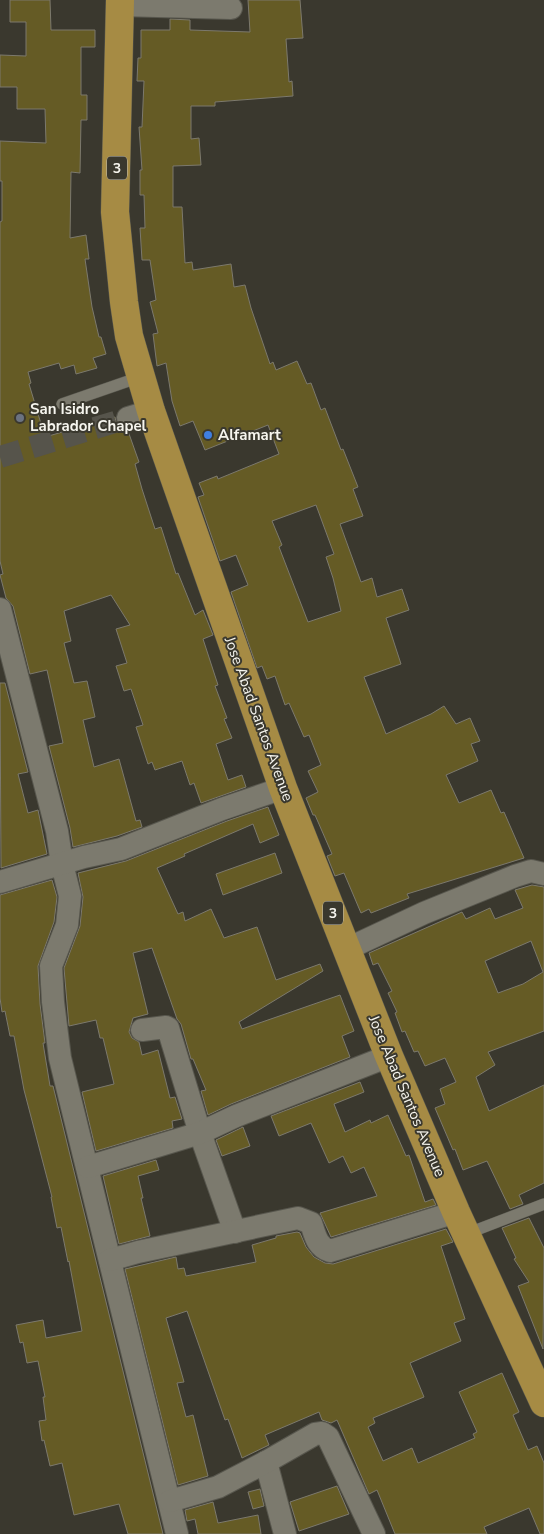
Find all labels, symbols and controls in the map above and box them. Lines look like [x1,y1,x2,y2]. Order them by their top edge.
road number: 3 [107,156,127,180]
place label: San Isidro Labrador Chapel [30,399,147,436]
marker: San Isidro Labrador Chapel [14,412,26,424]
place label: Alfamart [218,425,281,445]
marker: Alfamart [202,429,214,441]
street label: Jose Abad Santos Avenue [220,633,298,804]
road number: 3 [323,901,343,924]
street label: Jose Abad Santos Avenue [363,1011,450,1180]

